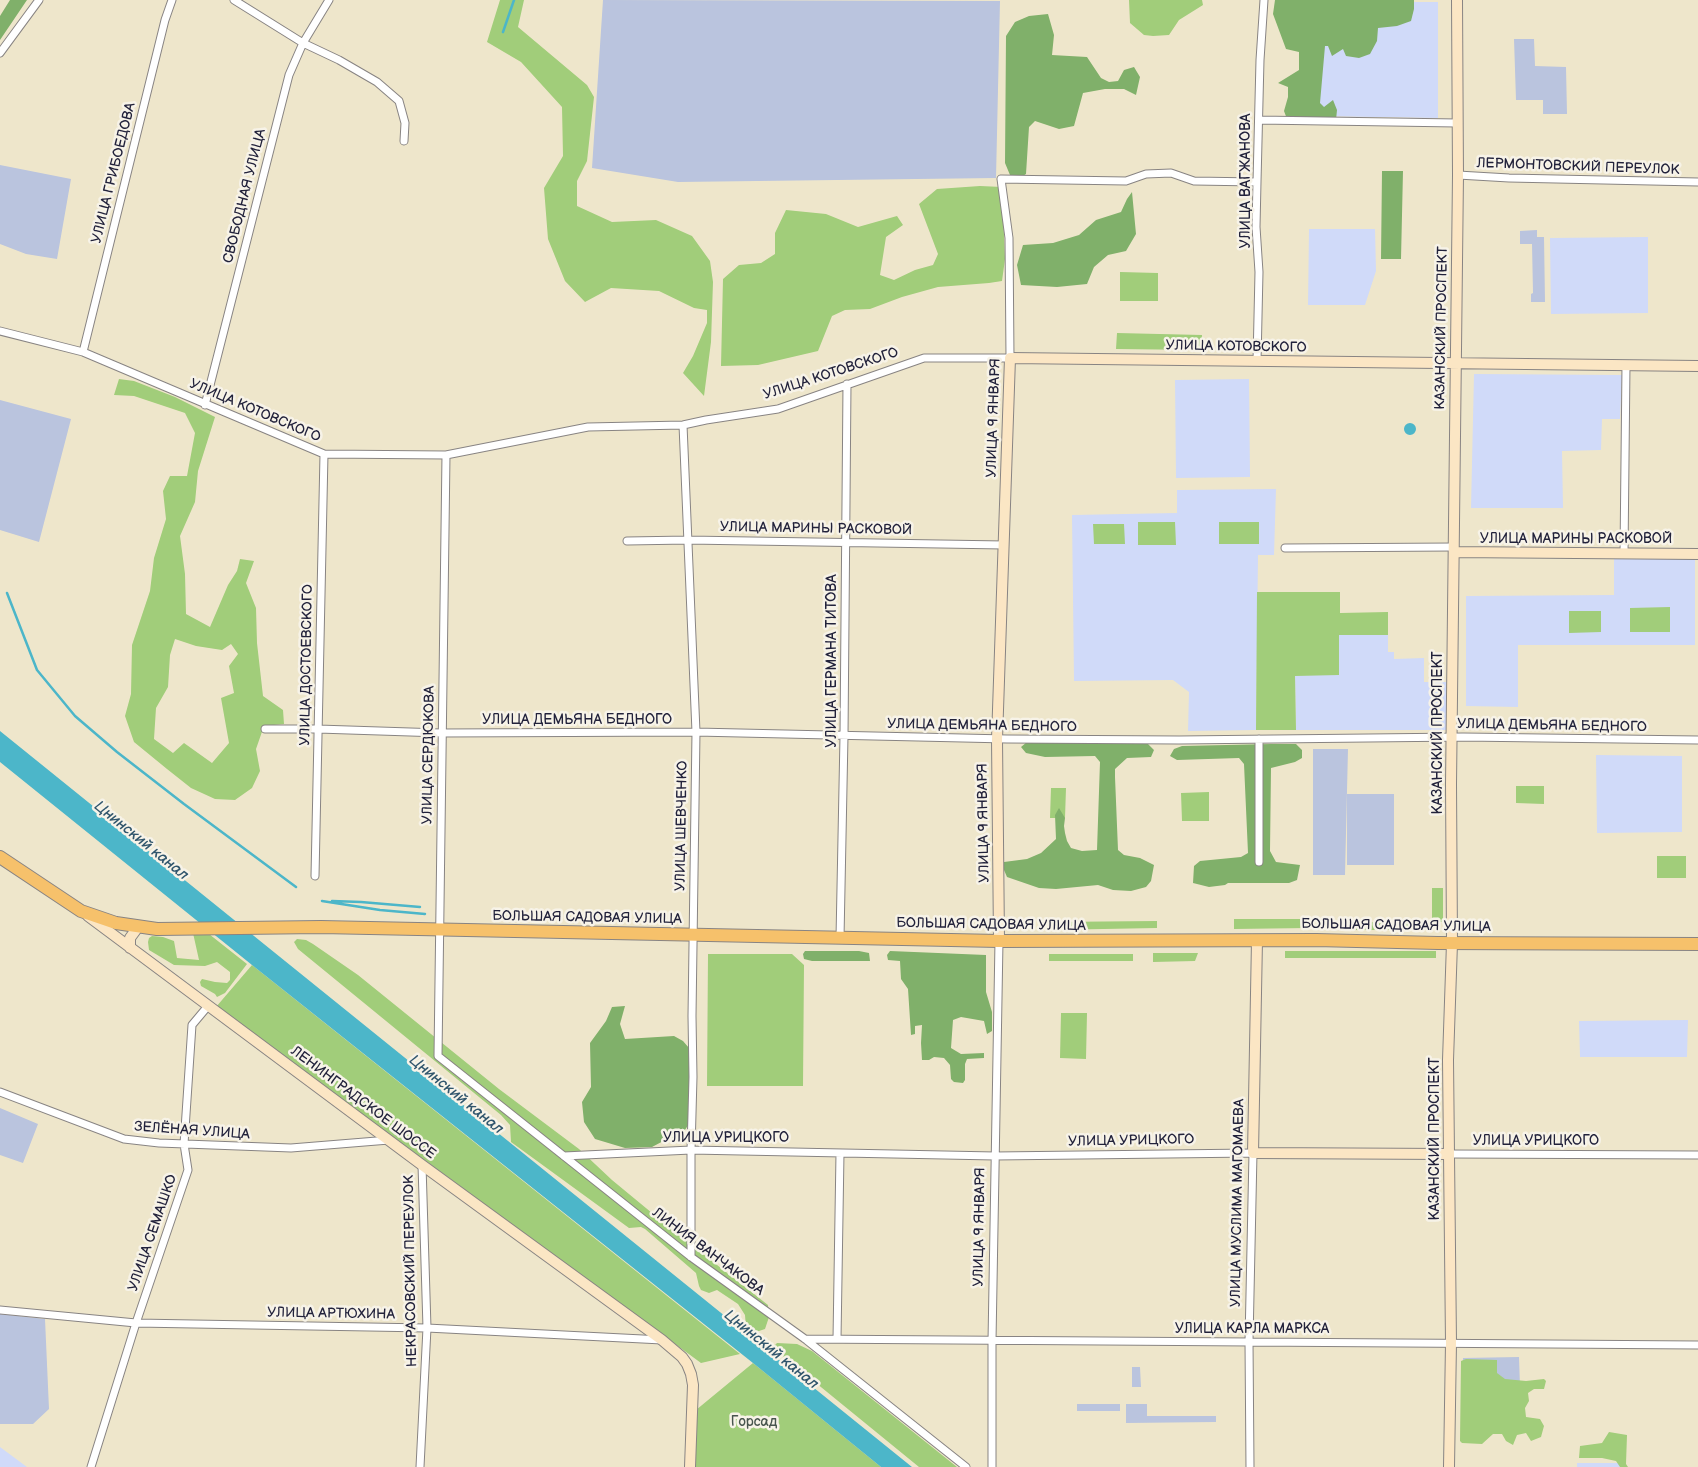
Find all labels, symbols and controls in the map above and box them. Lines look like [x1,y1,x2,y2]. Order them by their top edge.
street label: УЛИЦА ГРИБОЕДОВА [88,101,140,245]
street label: УЛИЦА ВАГЖАНОВА [1238,113,1254,249]
street label: СВОБОДНАЯ УЛИЦА [220,127,270,265]
street label: ЛЕРМОНТОВСКИЙ ПЕРЕУЛОК [1476,155,1680,179]
street label: КАЗАНСКИЙ ПРОСПЕКТ [1432,246,1452,410]
street label: УЛИЦА КОТОВСКОГО [1165,337,1307,357]
street label: УЛИЦА КОТОВСКОГО [761,344,901,404]
street label: УЛИЦА 9 ЯНВАРЯ [984,358,1004,478]
street label: УЛИЦА КОТОВСКОГО [187,376,323,446]
street label: УЛИЦА МАРИНЫ РАСКОВОЙ [720,519,912,539]
street label: УЛИЦА МАРИНЫ РАСКОВОЙ [1480,531,1672,547]
street label: УЛИЦА ГЕРМАНА ТИТОВА [824,574,840,748]
street label: УЛИЦА ДОСТОЕВСКОГО [297,584,317,746]
street label: КАЗАНСКИЙ ПРОСПЕКТ [1430,651,1446,815]
street label: УЛИЦА СЕРДЮКОВА [419,686,439,824]
street label: УЛИЦА ДЕМЬЯНА БЕДНОГО [482,712,672,728]
street label: УЛИЦА ДЕМЬЯНА БЕДНОГО [887,716,1077,736]
street label: УЛИЦА ДЕМЬЯНА БЕДНОГО [1457,716,1647,736]
street label: УЛИЦА ШЕВЧЕНКО [672,761,692,891]
street label: УЛИЦА 9 ЯНВАРЯ [975,763,993,883]
water label: Цнинский канал [90,798,192,884]
street label: БОЛЬШАЯ САДОВАЯ УЛИЦА [492,908,682,928]
street label: БОЛЬШАЯ САДОВАЯ УЛИЦА [896,915,1086,935]
street label: БОЛЬШАЯ САДОВАЯ УЛИЦА [1301,916,1491,936]
street label: ЛЕНИНГРАДСКОЕ ШОССЕ [287,1043,439,1163]
water label: Цнинский канал [405,1052,507,1138]
street label: КАЗАНСКИЙ ПРОСПЕКТ [1427,1057,1443,1221]
street label: УЛИЦА МУСЛИМА МАГОМАЕВА [1228,1099,1248,1307]
street label: ЗЕЛЁНАЯ УЛИЦА [134,1119,250,1143]
street label: УЛИЦА УРИЦКОГО [663,1130,789,1146]
street label: УЛИЦА УРИЦКОГО [1068,1131,1194,1151]
street label: УЛИЦА УРИЦКОГО [1473,1133,1599,1149]
street label: УЛИЦА 9 ЯНВАРЯ [971,1167,989,1287]
street label: УЛИЦА СЕМАШКО [125,1172,181,1294]
street label: НЕКРАСОВСКИЙ ПЕРЕУЛОК [401,1175,421,1367]
street label: ЛИНИЯ ВАНЧАКОВА [649,1205,767,1299]
street label: УЛИЦА АРТЮХИНА [267,1304,395,1324]
water label: Цнинский канал [720,1307,822,1393]
street label: УЛИЦА КАРЛА МАРКСА [1175,1321,1329,1337]
park label: Горсад [731,1414,777,1430]

